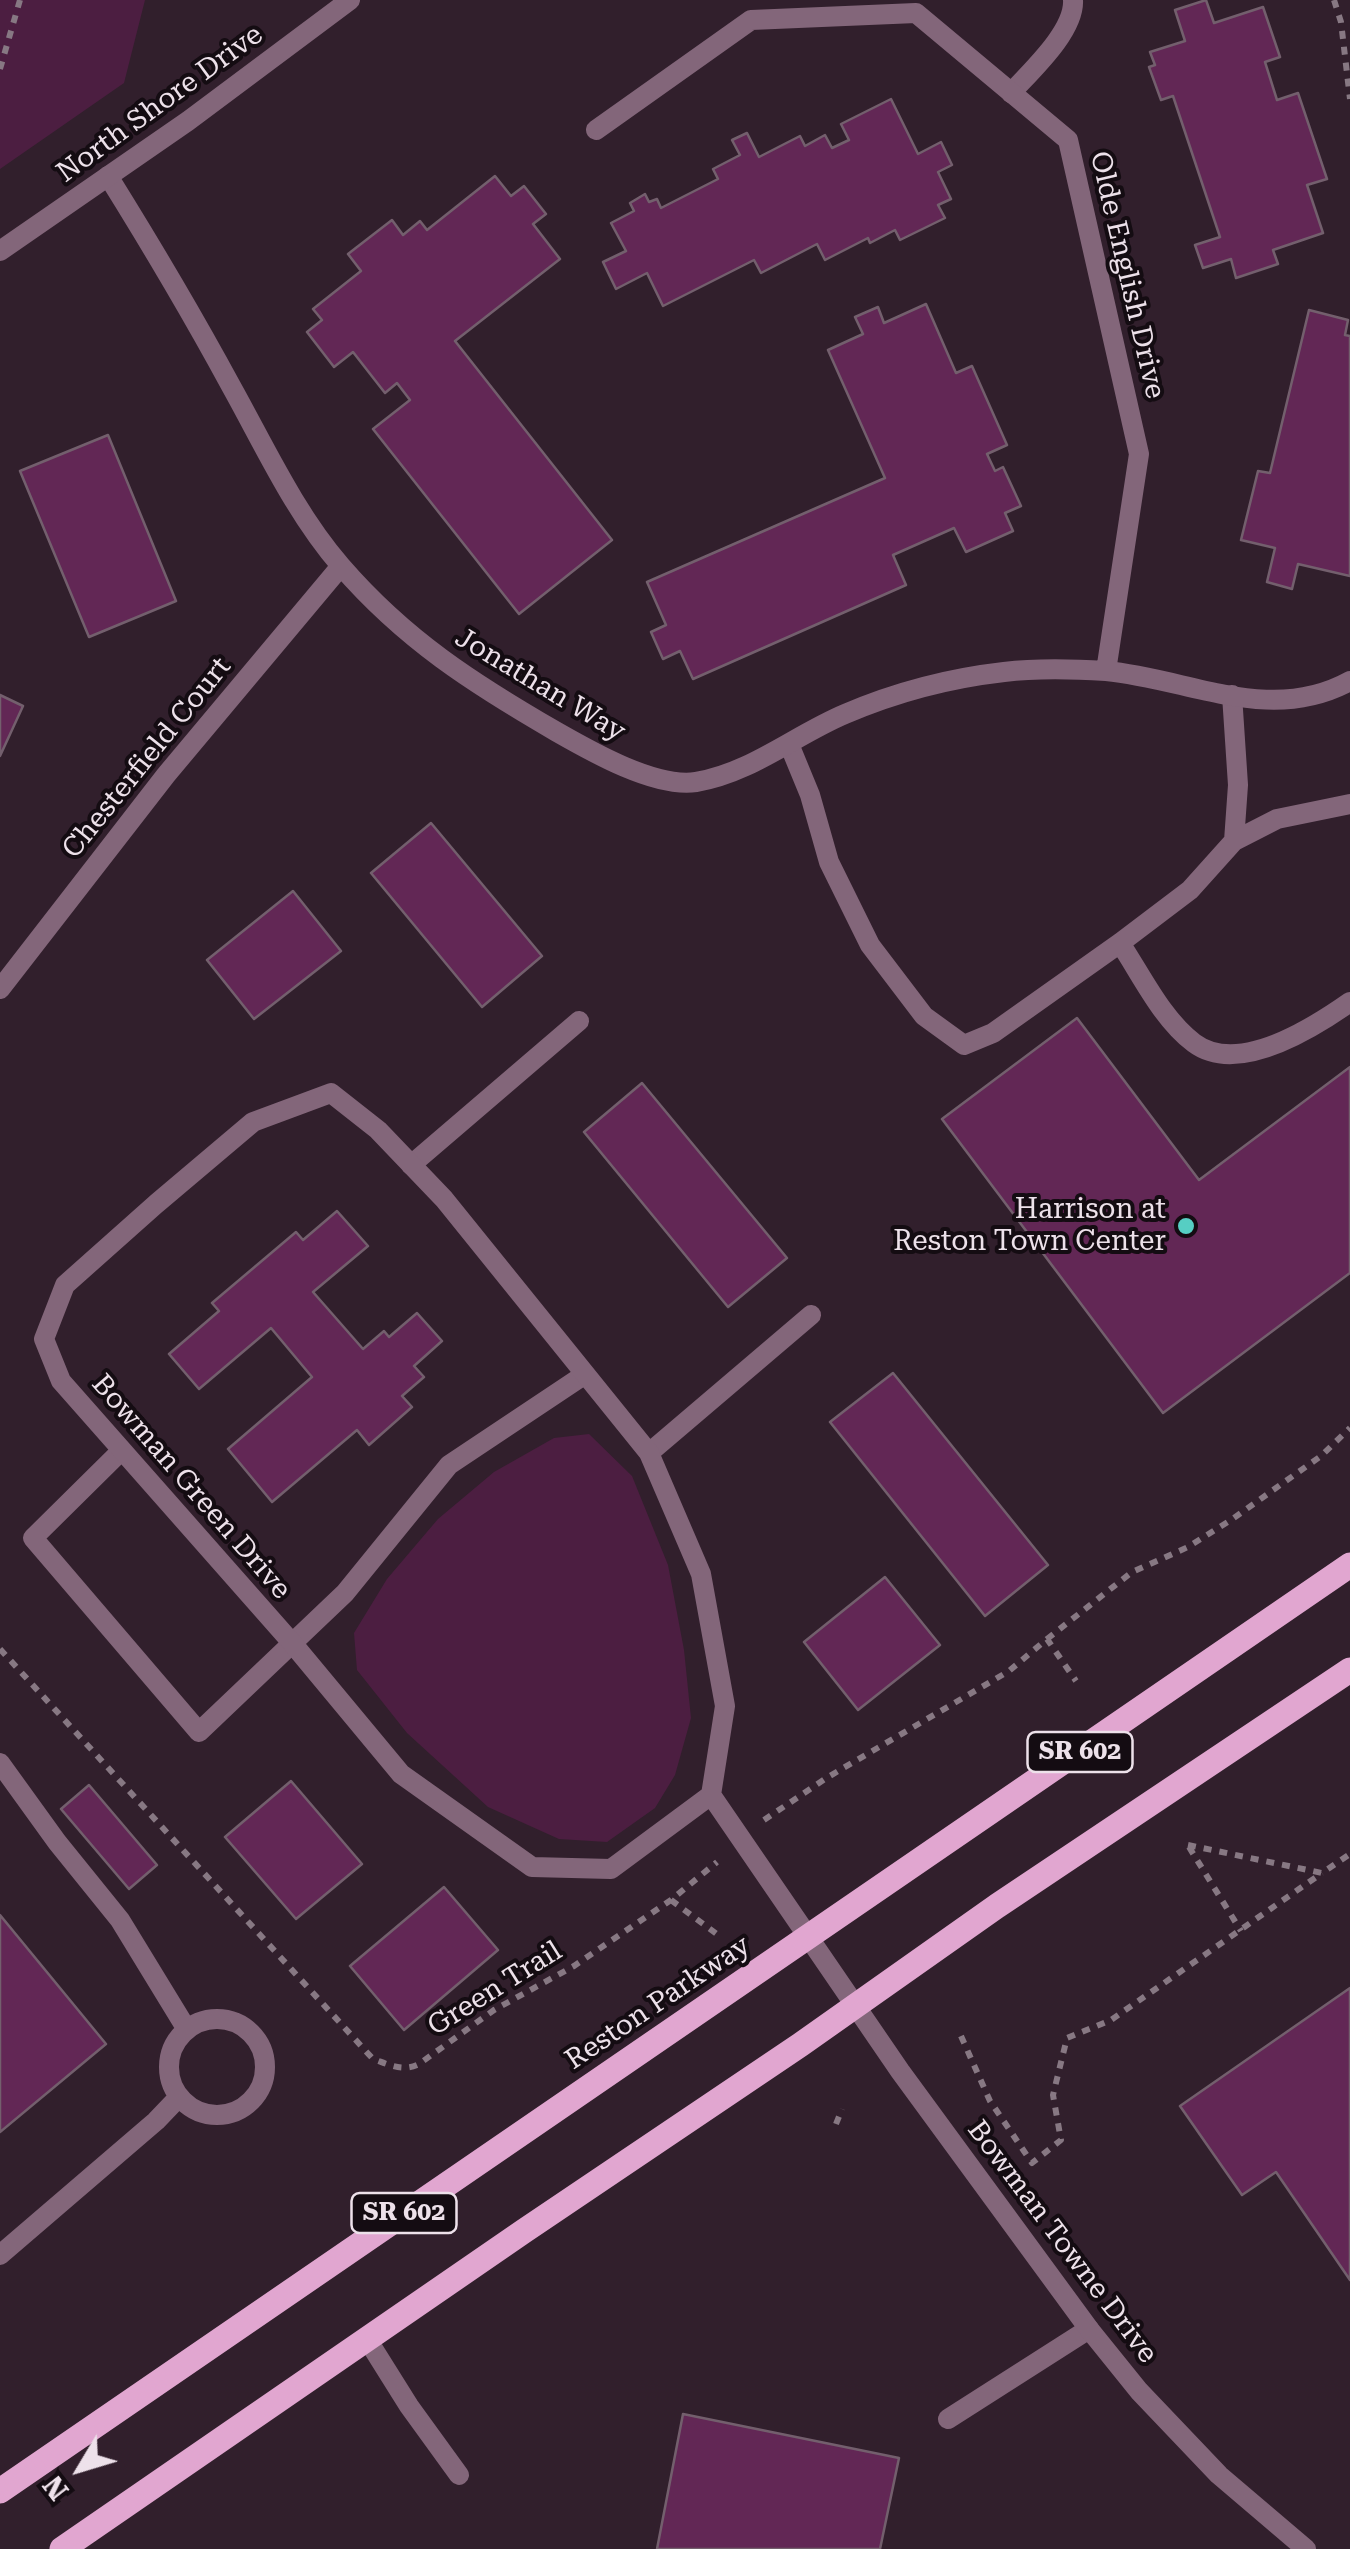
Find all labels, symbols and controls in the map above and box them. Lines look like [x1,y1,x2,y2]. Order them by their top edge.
street label: North Shore Drive [50,18,270,190]
street label: Olde English Drive [1082,148,1172,402]
street label: Jonathan Way [449,621,631,749]
street label: Chesterfield Court [56,651,238,865]
place label: Harrison at Reston Town Center [893,1193,1166,1259]
marker: Harrison at Reston Town Center [1175,1215,1197,1237]
street label: Bowman Green Drive [84,1368,298,1606]
road number: SR 602 [1028,1732,1132,1772]
street label: Reston Parkway [559,1929,757,2077]
street label: Green Trail [422,1935,568,2043]
street label: Bowman Towne Drive [960,2114,1164,2370]
road number: SR 602 [352,2193,456,2233]
north arrow [30,2419,130,2519]
text: N [36,2469,76,2506]

